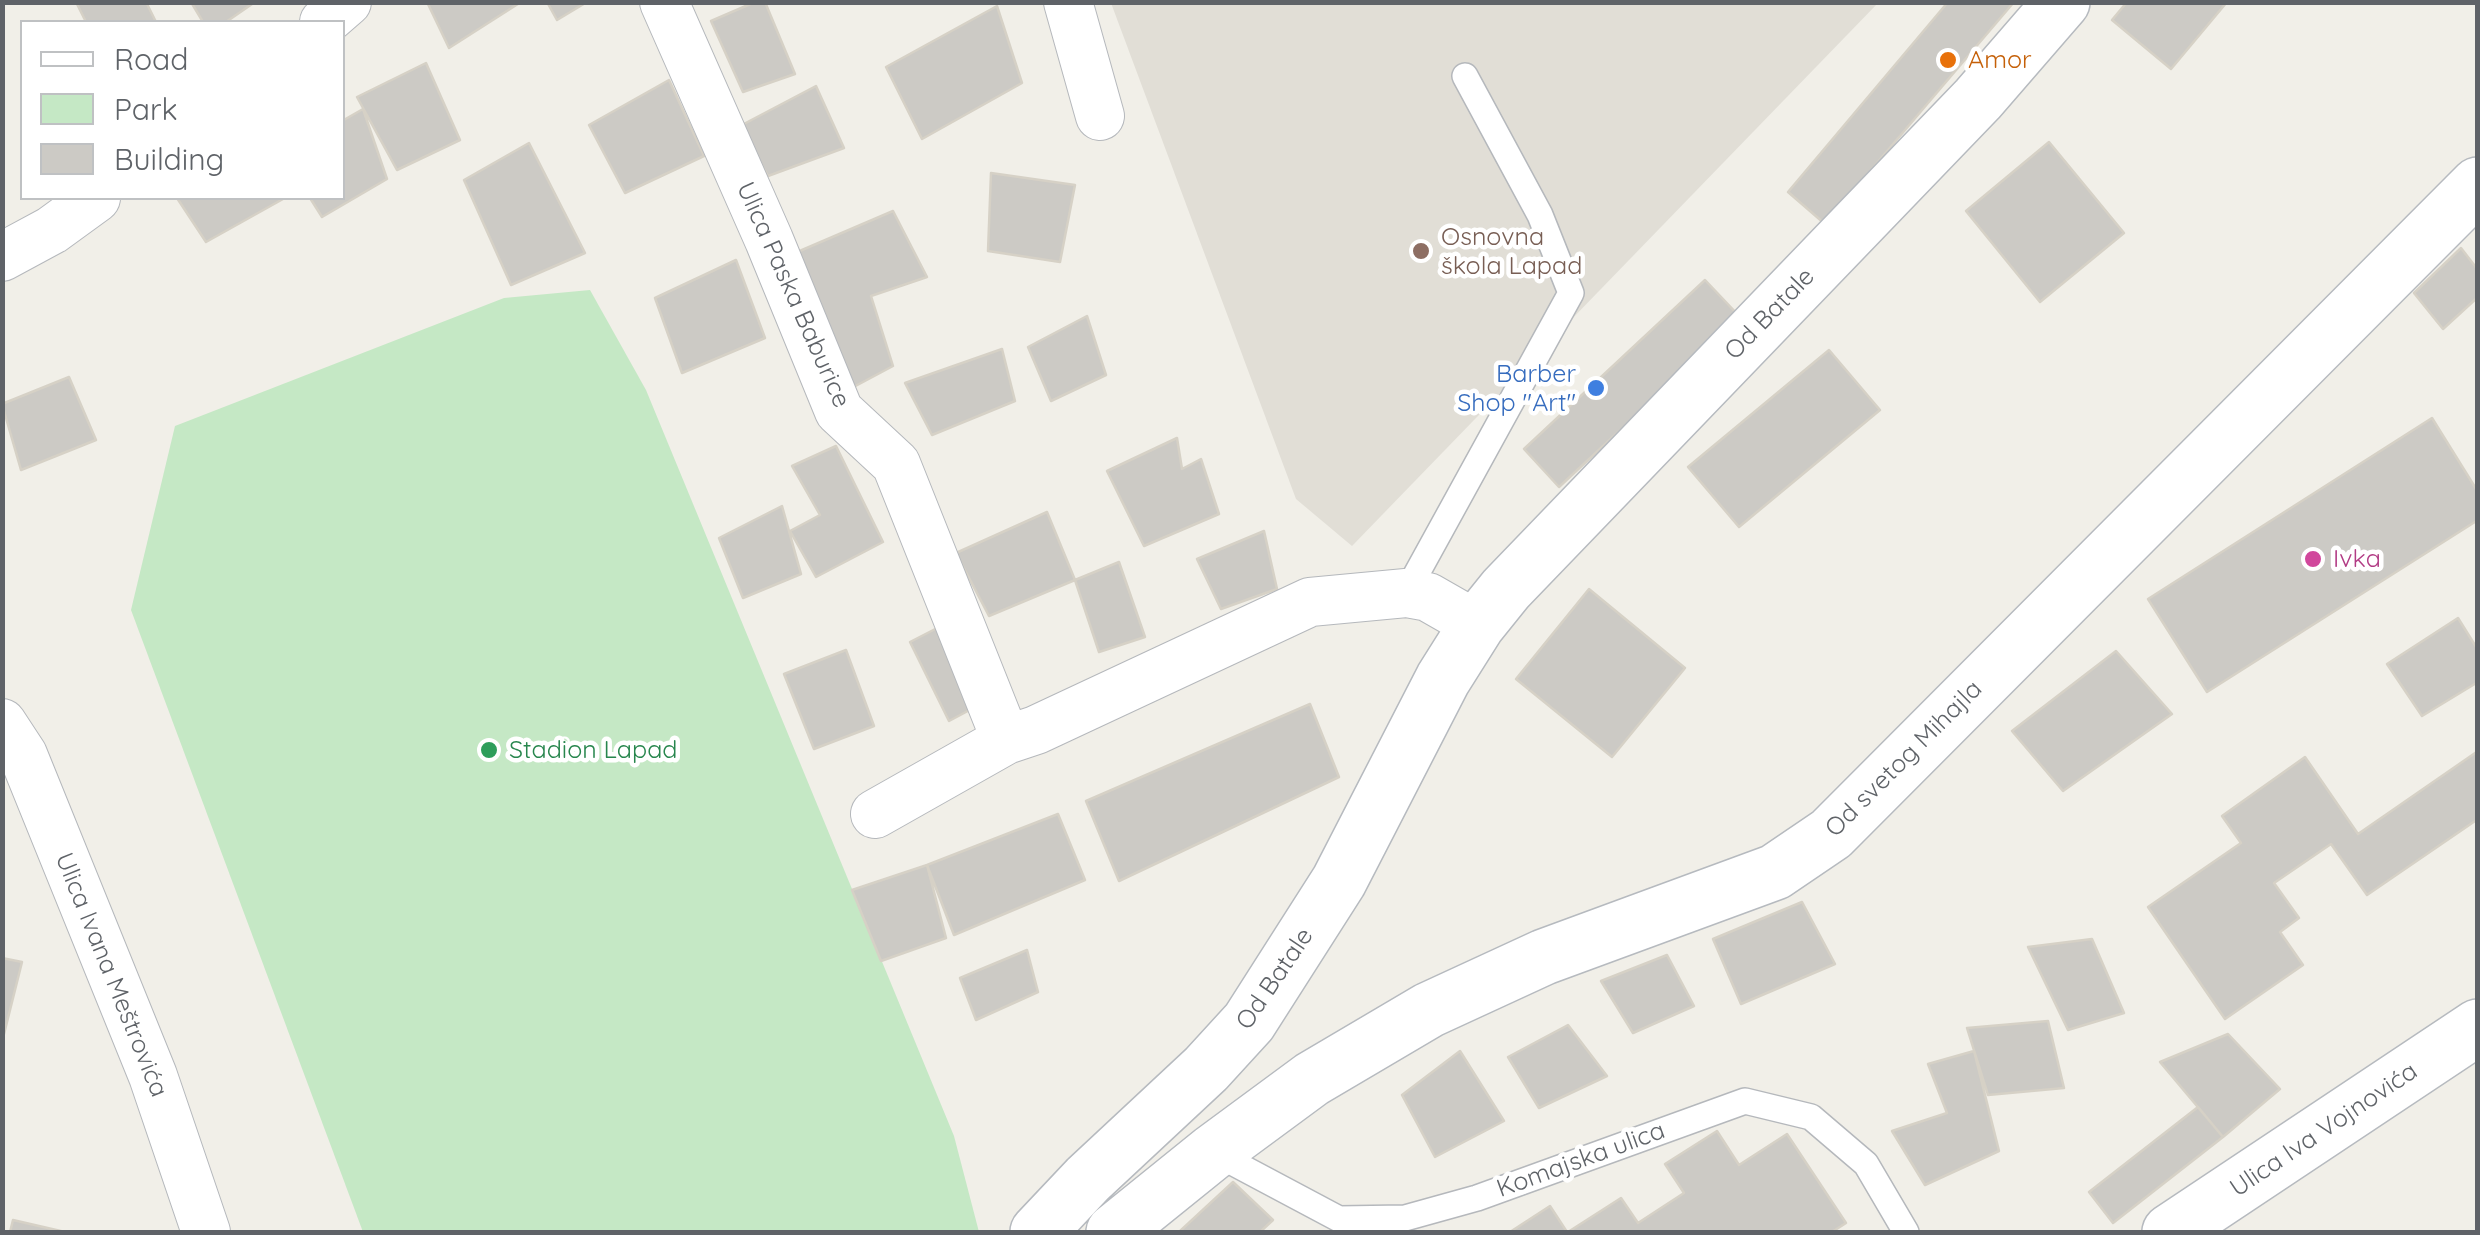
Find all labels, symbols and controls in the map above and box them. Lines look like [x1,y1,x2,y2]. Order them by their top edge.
legend [20,20,345,200]
text: Road [114,40,188,78]
place label: Amor [1968,45,2032,75]
marker: Amor [1937,49,1959,71]
text: Park [114,90,178,128]
text: Building [114,140,224,178]
street label: Ulica Paska Baburice [730,178,856,412]
place label: Osnovna škola Lapad [1441,222,1582,281]
marker: Osnovna škola Lapad [1410,240,1432,262]
street label: Od Batale [1719,262,1821,366]
place label: Barber Shop "Art" [1457,359,1576,418]
marker: Barber Shop "Art" [1585,377,1607,399]
place label: Ivka [2333,544,2381,574]
marker: Ivka [2302,548,2324,570]
street label: Od svetog Mihajla [1819,674,1989,844]
place label: Stadion Lapad [509,735,677,765]
marker: Stadion Lapad [478,739,500,761]
street label: Ulica Ivana Meštrovića [48,849,174,1101]
street label: Od Batale [1230,923,1320,1035]
street label: Ulica Iva Vojnovića [2225,1056,2423,1204]
street label: Komajska ulica [1493,1116,1669,1204]

